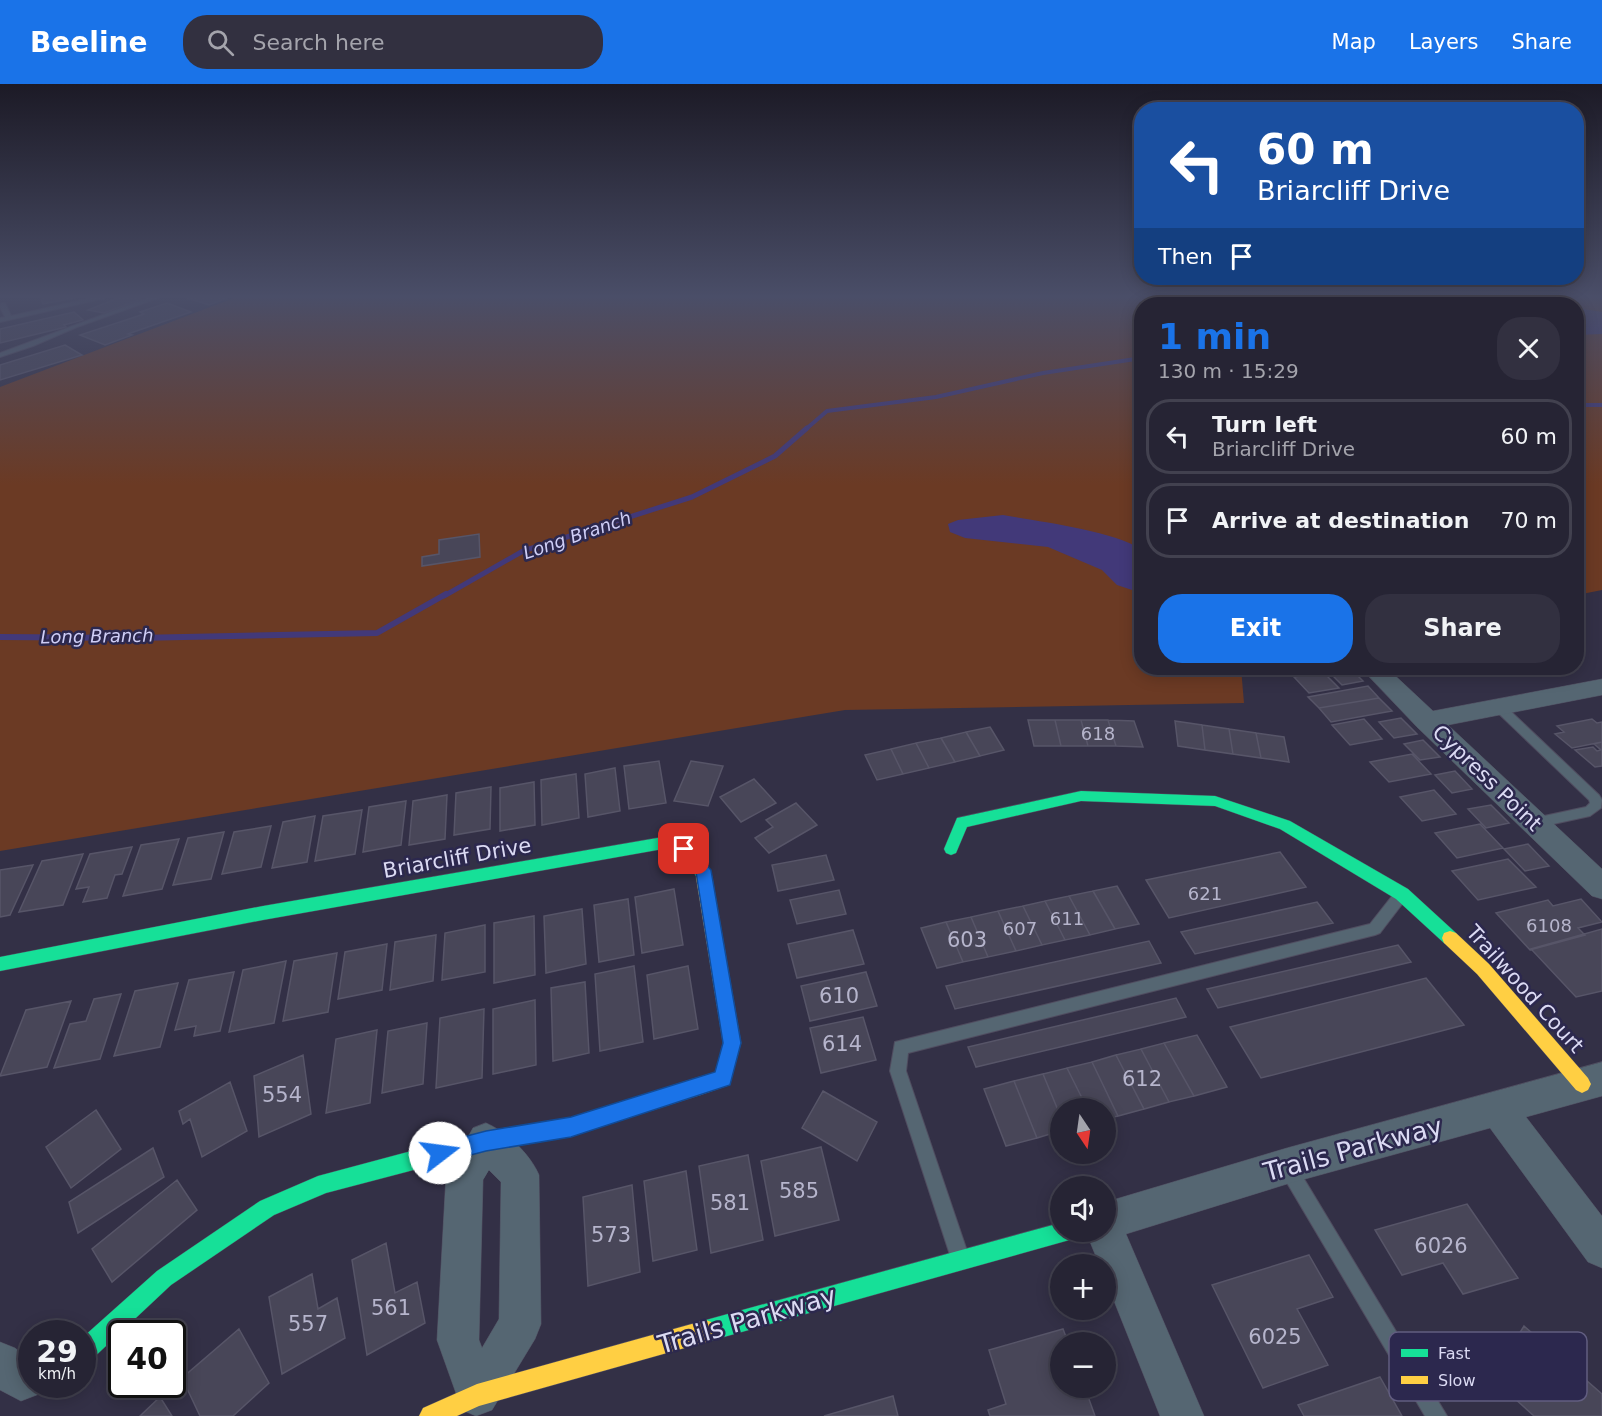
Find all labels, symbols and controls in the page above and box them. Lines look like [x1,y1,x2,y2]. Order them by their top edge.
search box [183,15,603,69]
text: Beeline [30,26,147,59]
icon: search [204,26,237,59]
text: Search here [252,30,385,55]
text: Map [1332,30,1376,54]
text: Layers [1409,30,1478,54]
text: Share [1511,30,1572,54]
text: 60 m [1257,125,1374,174]
icon: left [1158,126,1236,204]
text: Briarcliff Drive [1257,175,1450,206]
icon: arrive [1225,240,1258,273]
text: Then [1158,244,1213,269]
text: 1 min [1158,316,1271,357]
button: close [1497,317,1560,380]
text: 130 m · 15:29 [1158,359,1299,383]
text: Turn left [1212,412,1317,437]
icon: left [1161,420,1194,453]
text: 60 m [1501,424,1557,449]
text: Briarcliff Drive [1212,437,1355,461]
icon: arrive [1161,504,1194,537]
water label: Long Branch [520,507,634,563]
text: Arrive at destination [1212,508,1469,533]
text: 70 m [1501,508,1557,533]
button: Exit [1158,594,1353,663]
button: Share [1365,594,1560,663]
water label: Long Branch [40,625,154,647]
street label: Cypress Point [1428,720,1546,836]
house number: 618 [1081,723,1115,744]
pin [658,823,709,874]
icon: arrive [667,832,700,865]
street label: Briarcliff Drive [381,833,533,883]
house number: 621 [1188,883,1222,904]
house number: 611 [1050,908,1084,929]
house number: 6108 [1526,915,1572,936]
house number: 607 [1003,918,1037,939]
street label: Trailwood Court [1461,919,1589,1058]
house number: 603 [947,928,987,952]
house number: 610 [819,984,859,1008]
house number: 614 [822,1032,862,1056]
house number: 612 [1122,1067,1162,1091]
house number: 554 [262,1083,302,1107]
north arrow [1050,1098,1116,1164]
map controls [1050,1098,1116,1398]
street label: Trails Parkway [1259,1111,1446,1188]
position arrow [408,1121,472,1185]
button: sound [1050,1176,1116,1242]
house number: 585 [779,1179,819,1203]
house number: 581 [710,1191,750,1215]
house number: 573 [591,1223,631,1247]
house number: 6026 [1414,1234,1468,1258]
button: + [1050,1254,1116,1320]
street label: Trails Parkway [654,1280,839,1360]
house number: 561 [371,1296,411,1320]
house number: 557 [288,1312,328,1336]
speed limit sign: 40 [108,1320,186,1398]
house number: 6025 [1248,1325,1302,1349]
button: − [1050,1332,1116,1398]
legend [1389,1332,1587,1401]
text: 29 [36,1334,78,1369]
text: Fast [1438,1344,1470,1363]
text: km/h [38,1365,76,1383]
text: Slow [1438,1371,1475,1390]

